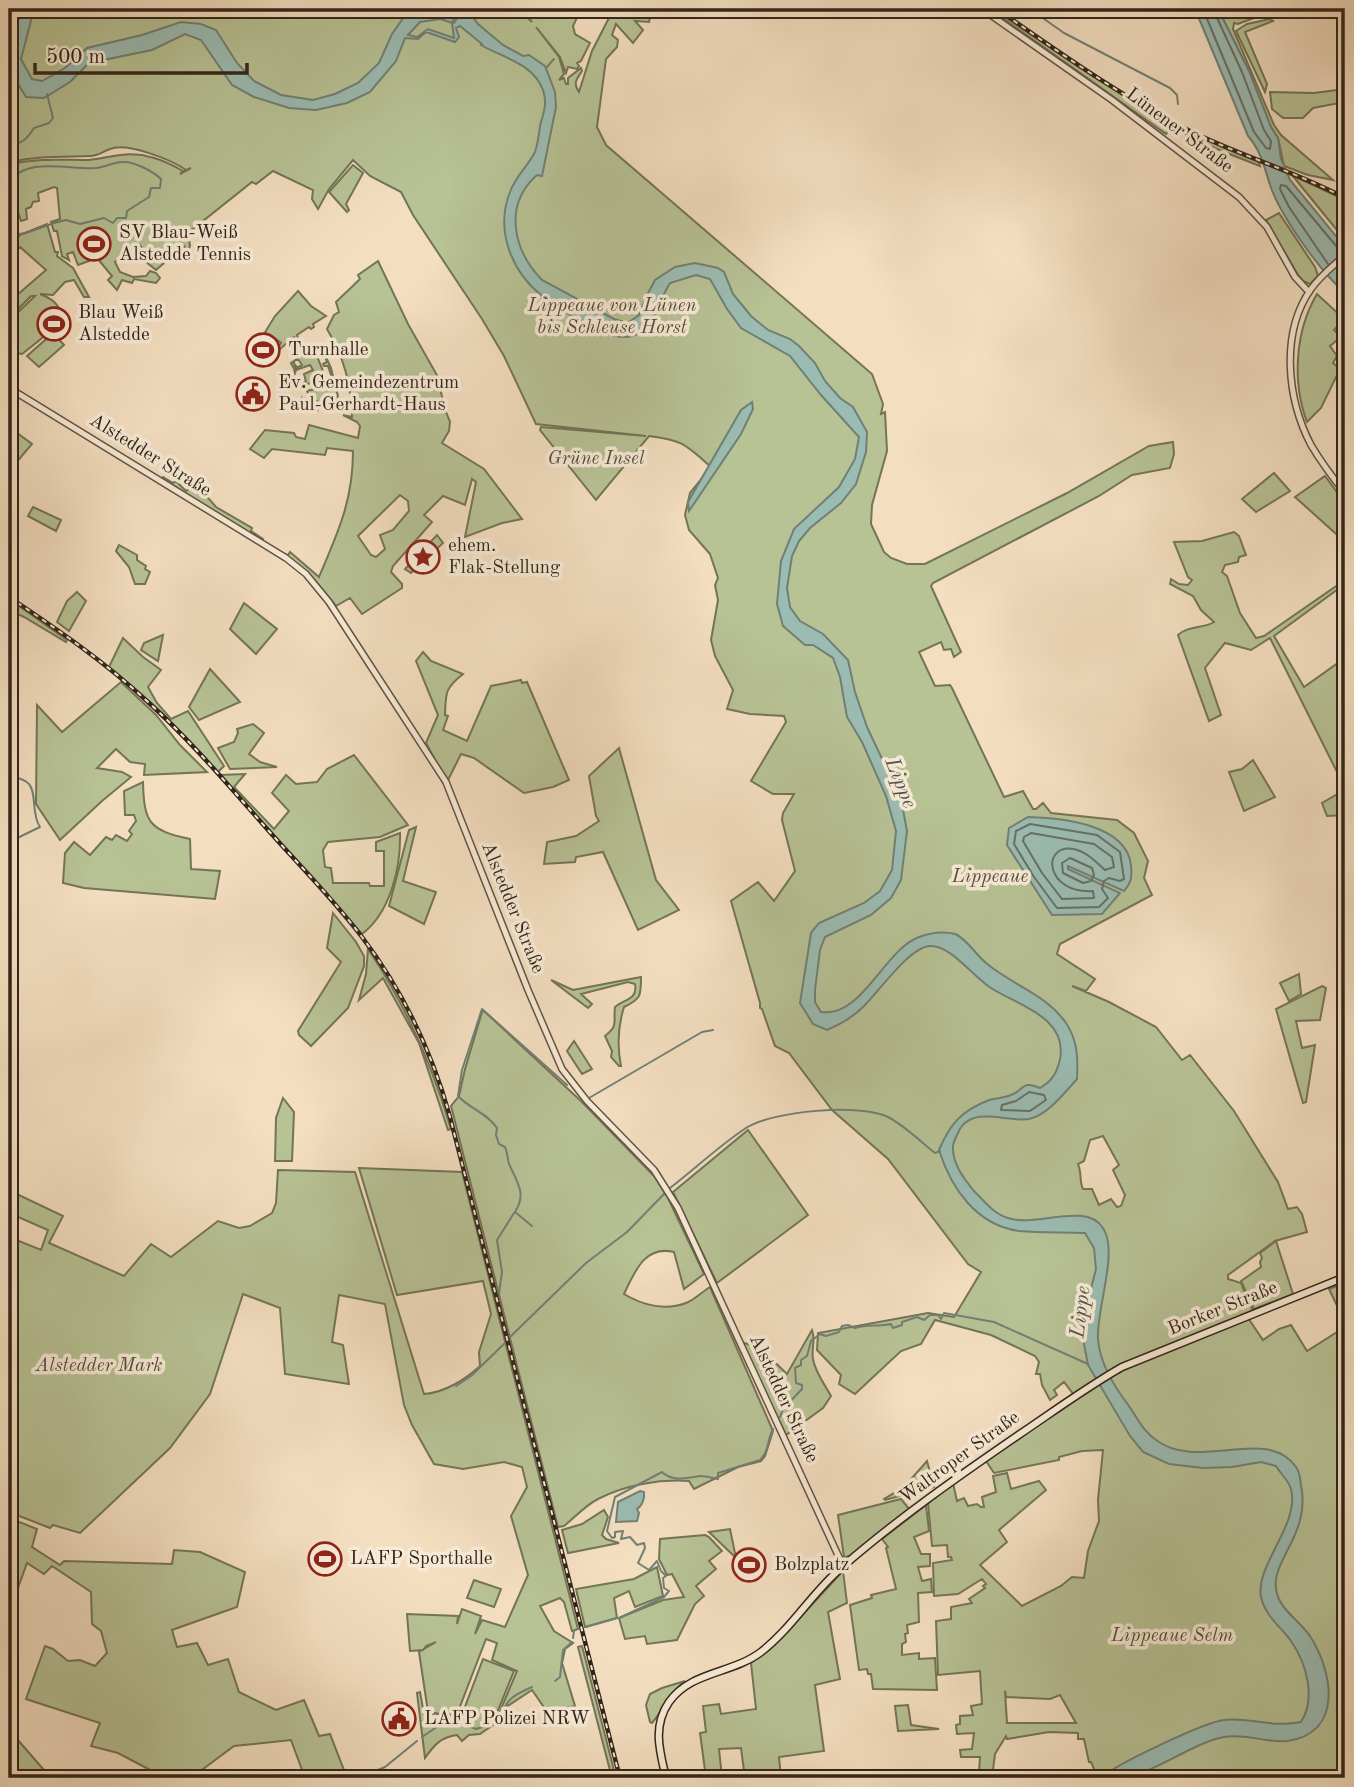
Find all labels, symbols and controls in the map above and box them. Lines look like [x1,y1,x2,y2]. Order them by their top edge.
scale bar [35,32,247,76]
text: 500 m [46,47,105,68]
street label: Lünener Straße [1122,85,1236,177]
place label: SV Blau-Weiß Alstedde Tennis [119,224,251,265]
sports icon: SV Blau-Weiß Alstedde Tennis [75,225,113,263]
park label: Lippeaue von Lünen bis Schleuse Horst [527,297,697,338]
place label: Blau Weiß Alstedde [78,304,163,345]
sports icon: Blau Weiß Alstedde [35,305,73,343]
sports icon: Turnhalle [244,331,282,369]
place label: Turnhalle [288,341,368,360]
place label: Ev. Gemeindezentrum Paul-Gerhardt-Haus [278,374,459,415]
public building icon: Ev. Gemeindezentrum Paul-Gerhardt-Haus [234,375,272,413]
street label: Alstedder Straße [86,411,214,501]
park label: Grüne Insel [548,450,645,469]
place label: ehem. Flak-Stellung [448,537,561,578]
place icon: ehem. Flak-Stellung [404,538,442,576]
water label: Lippe [880,754,920,811]
street label: Alstedder Straße [477,840,547,976]
park label: Lippeaue [951,868,1028,887]
street label: Borker Straße [1165,1278,1281,1340]
water label: Lippe [1067,1285,1095,1340]
street label: Alstedder Straße [745,1332,821,1466]
park label: Alstedder Mark [34,1357,163,1376]
street label: Waltroper Straße [896,1408,1024,1508]
sports icon: LAFP Sporthalle [306,1540,344,1578]
sports icon: Bolzplatz [730,1546,768,1584]
place label: LAFP Sporthalle [350,1550,493,1569]
place label: Bolzplatz [774,1556,849,1575]
park label: Lippeaue Selm [1110,1627,1233,1646]
public building icon: LAFP Polizei NRW [380,1700,418,1738]
place label: LAFP Polizei NRW [424,1710,590,1729]

